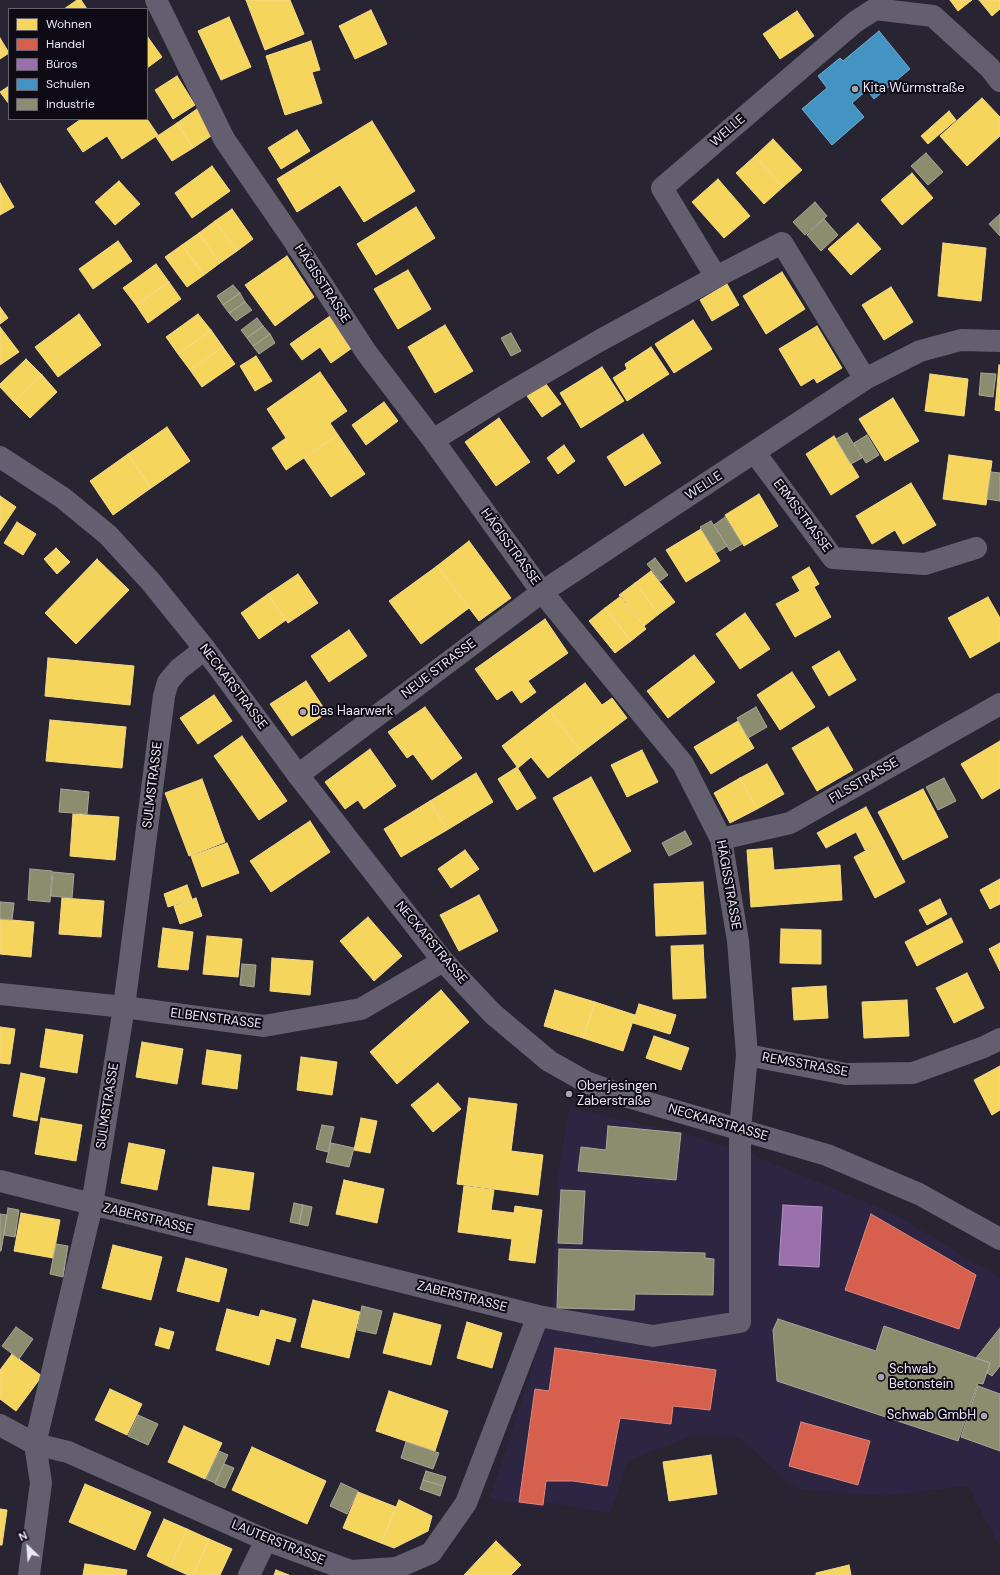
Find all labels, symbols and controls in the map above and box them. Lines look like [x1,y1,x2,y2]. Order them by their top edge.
legend [8,8,148,120]
text: Wohnen [46,16,92,32]
text: Handel [46,36,85,52]
text: Büros [46,56,77,72]
text: Schulen [46,76,90,92]
place label: Kita Würmstraße [863,81,965,97]
marker: Kita Würmstraße [850,84,860,94]
text: Industrie [46,96,95,112]
street label: WELLE [707,112,749,150]
street label: HÄGISSTRASSE [291,242,353,326]
street label: WELLE [683,468,725,504]
street label: ERMSSTRASSE [770,477,834,555]
street label: HÄGISSTRASSE [477,506,543,588]
street label: NEUE STRASSE [399,636,479,702]
street label: NECKARSTRASSE [196,641,270,733]
place label: Das Haarwerk [311,704,393,720]
marker: Das Haarwerk [298,707,308,717]
street label: SULMSTRASSE [140,741,166,829]
street label: FILSSTRASSE [827,755,901,807]
street label: HÄGISSTRASSE [712,839,744,931]
street label: NECKARSTRASSE [392,899,470,987]
street label: ELBENSTRASSE [170,1006,262,1032]
street label: REMSSTRASSE [761,1050,849,1080]
street label: SULMSTRASSE [93,1062,123,1150]
place label: Oberjesingen Zaberstraße [577,1079,657,1110]
marker: Oberjesingen Zaberstraße [564,1089,574,1099]
street label: NECKARSTRASSE [666,1101,770,1145]
street label: ZABERSTRASSE [101,1200,195,1238]
street label: ZABERSTRASSE [415,1278,509,1316]
place label: Schwab Betonstein [889,1362,953,1393]
marker: Schwab Betonstein [876,1372,886,1382]
place label: Schwab GmbH [887,1408,976,1424]
marker: Schwab GmbH [979,1411,989,1421]
street label: LAUTERSTRASSE [229,1517,327,1569]
north arrow [8,1527,48,1567]
text: N [16,1528,30,1544]

